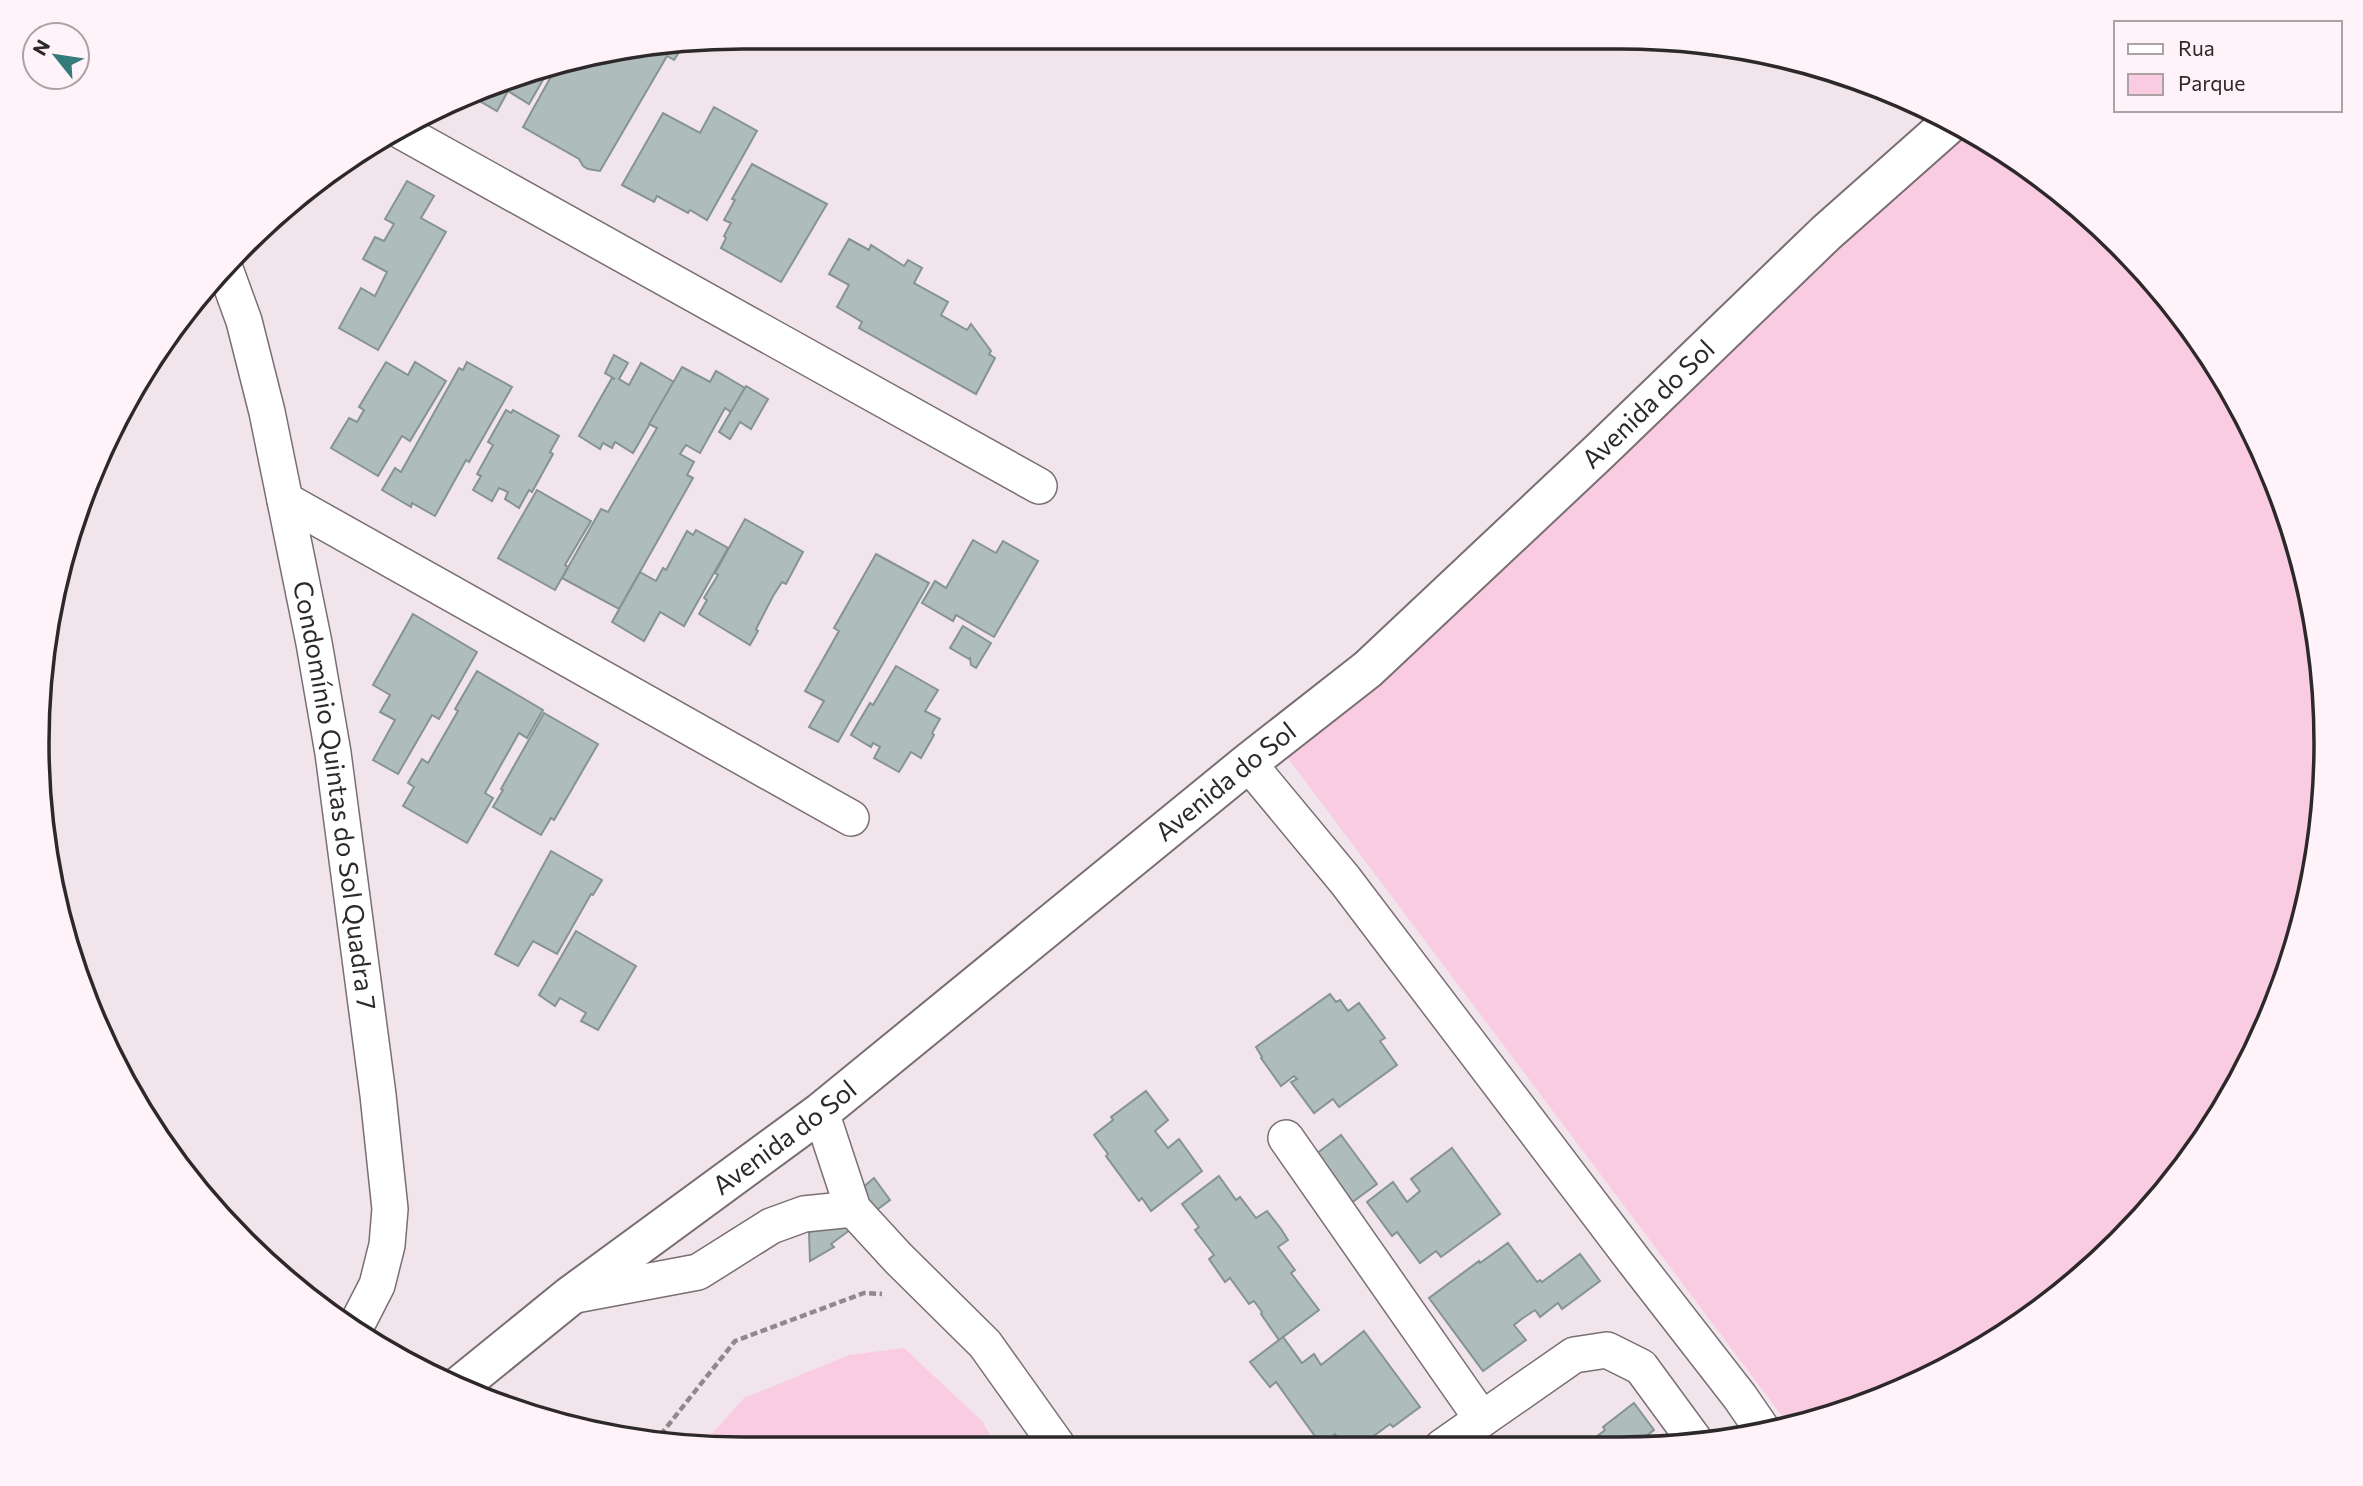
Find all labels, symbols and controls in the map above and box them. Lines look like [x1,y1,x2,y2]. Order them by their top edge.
north arrow [21,21,91,91]
legend [2114,21,2342,112]
text: N [27,35,54,59]
text: Rua [2178,35,2215,60]
text: Parque [2178,70,2245,95]
street label: Avenida do Sol [1575,332,1720,474]
street label: Condomínio Quintas do Sol Quadra 7 [288,578,384,1012]
street label: Avenida do Sol [1148,715,1301,847]
street label: Avenida do Sol [706,1073,862,1200]

